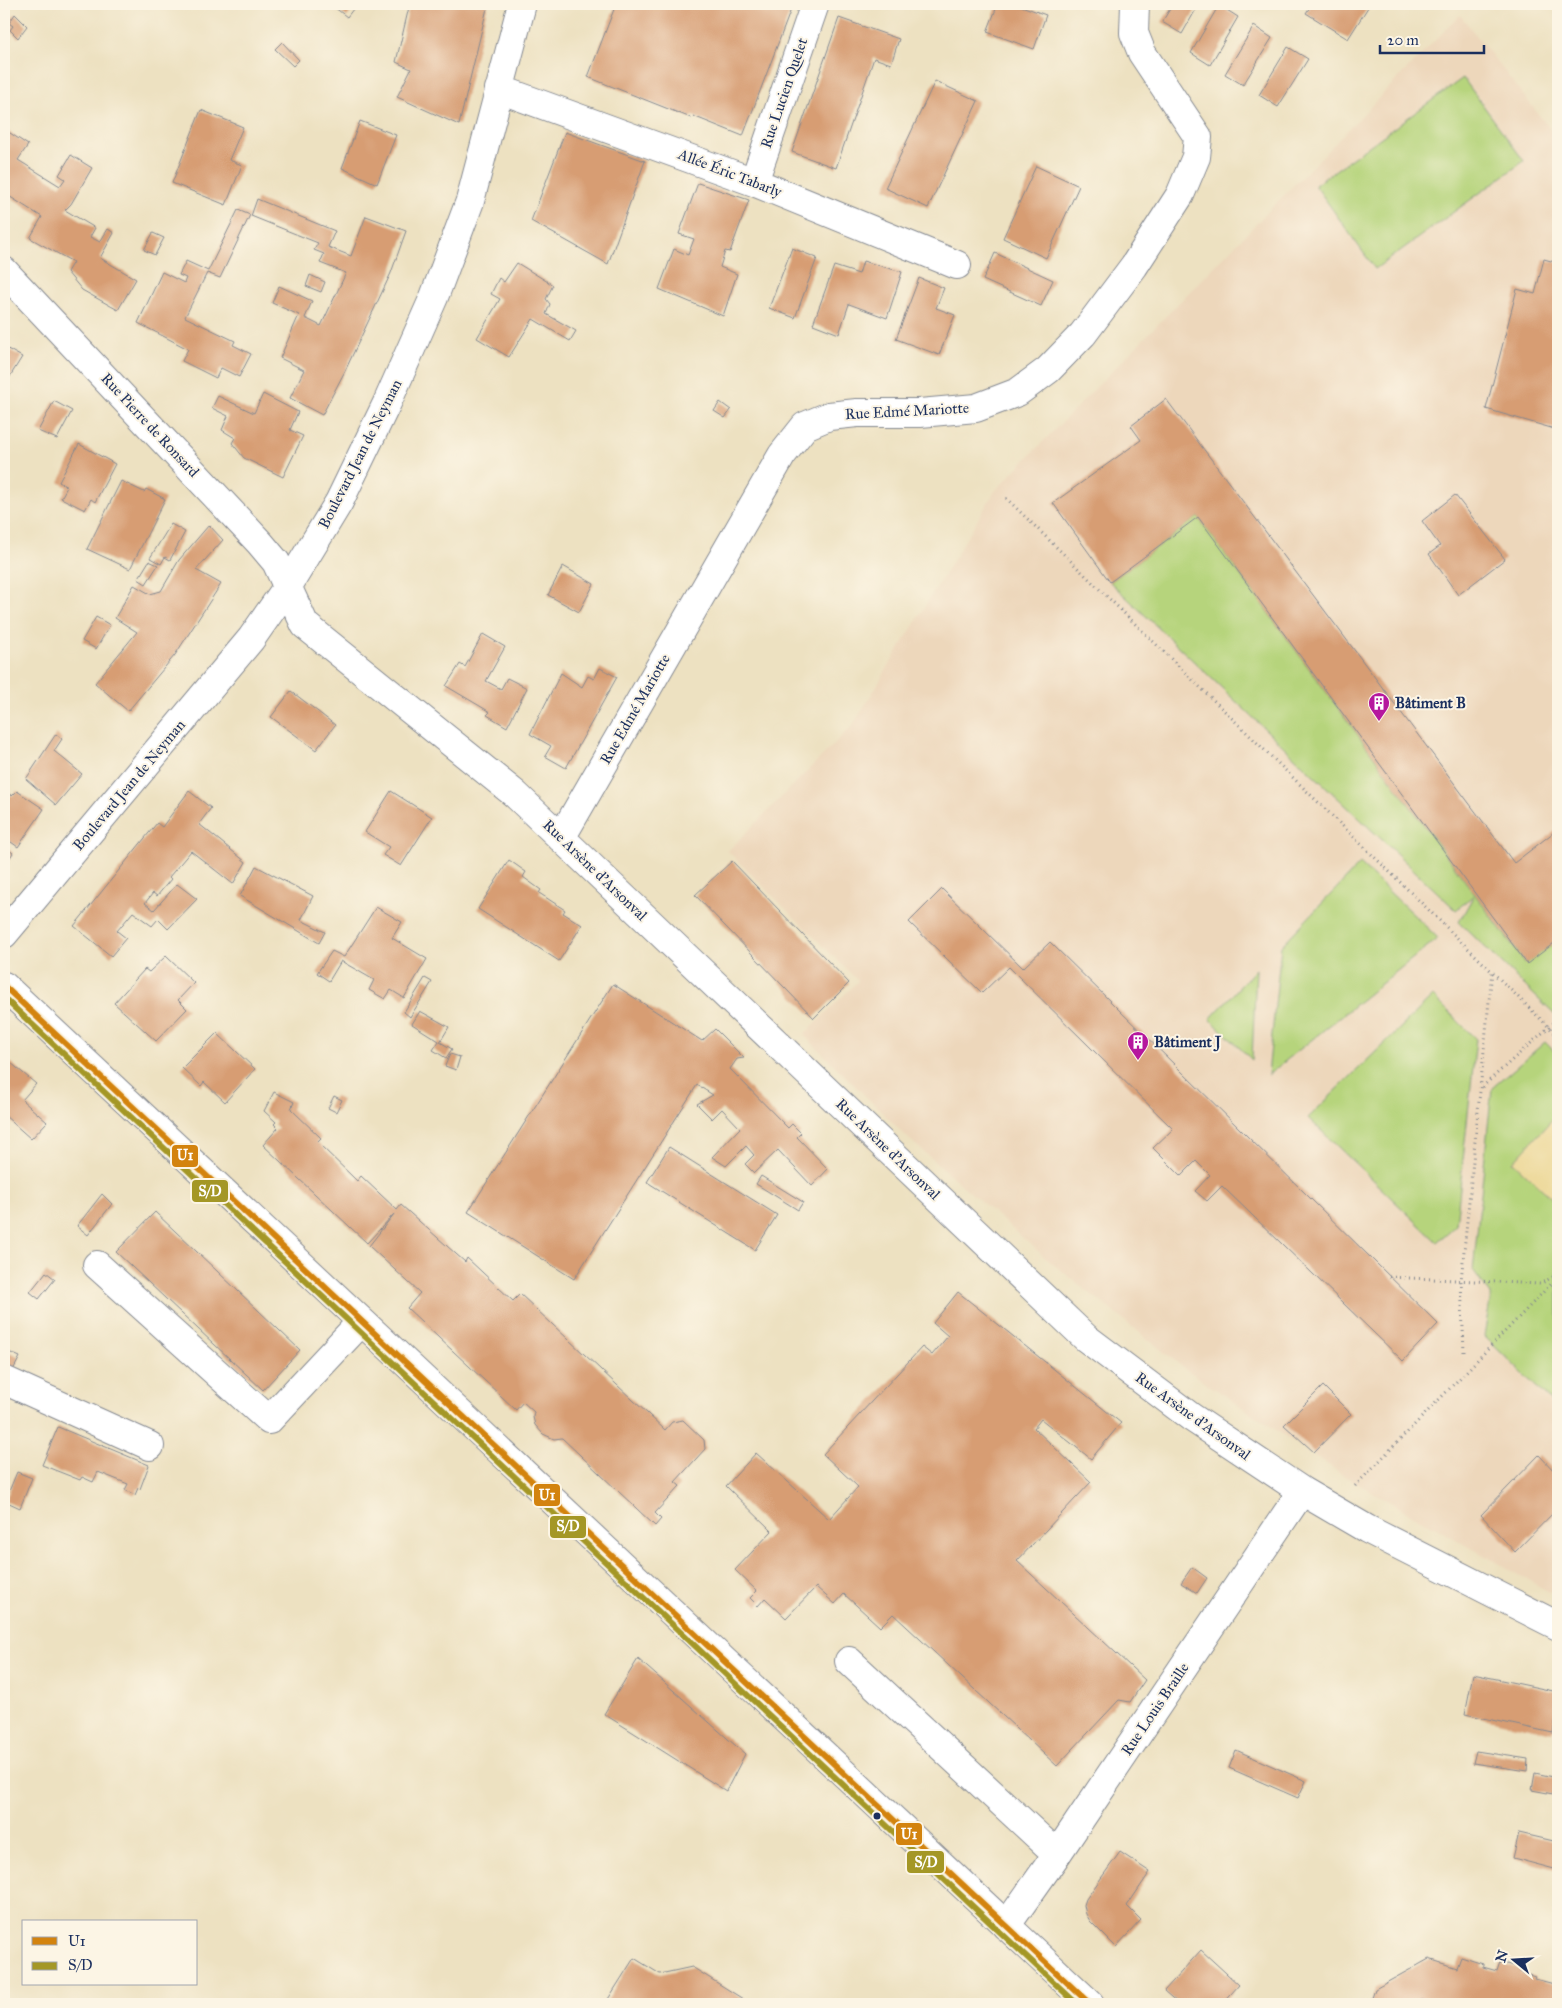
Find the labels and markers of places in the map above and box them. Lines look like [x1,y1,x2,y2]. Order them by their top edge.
building icon: Bâtiment B [1367,691,1391,722]
place label: Bâtiment B [1395,694,1466,712]
building icon: Bâtiment J [1126,1030,1150,1061]
place label: Bâtiment J [1154,1033,1222,1052]
unlabelled marker [872,1811,882,1821]

